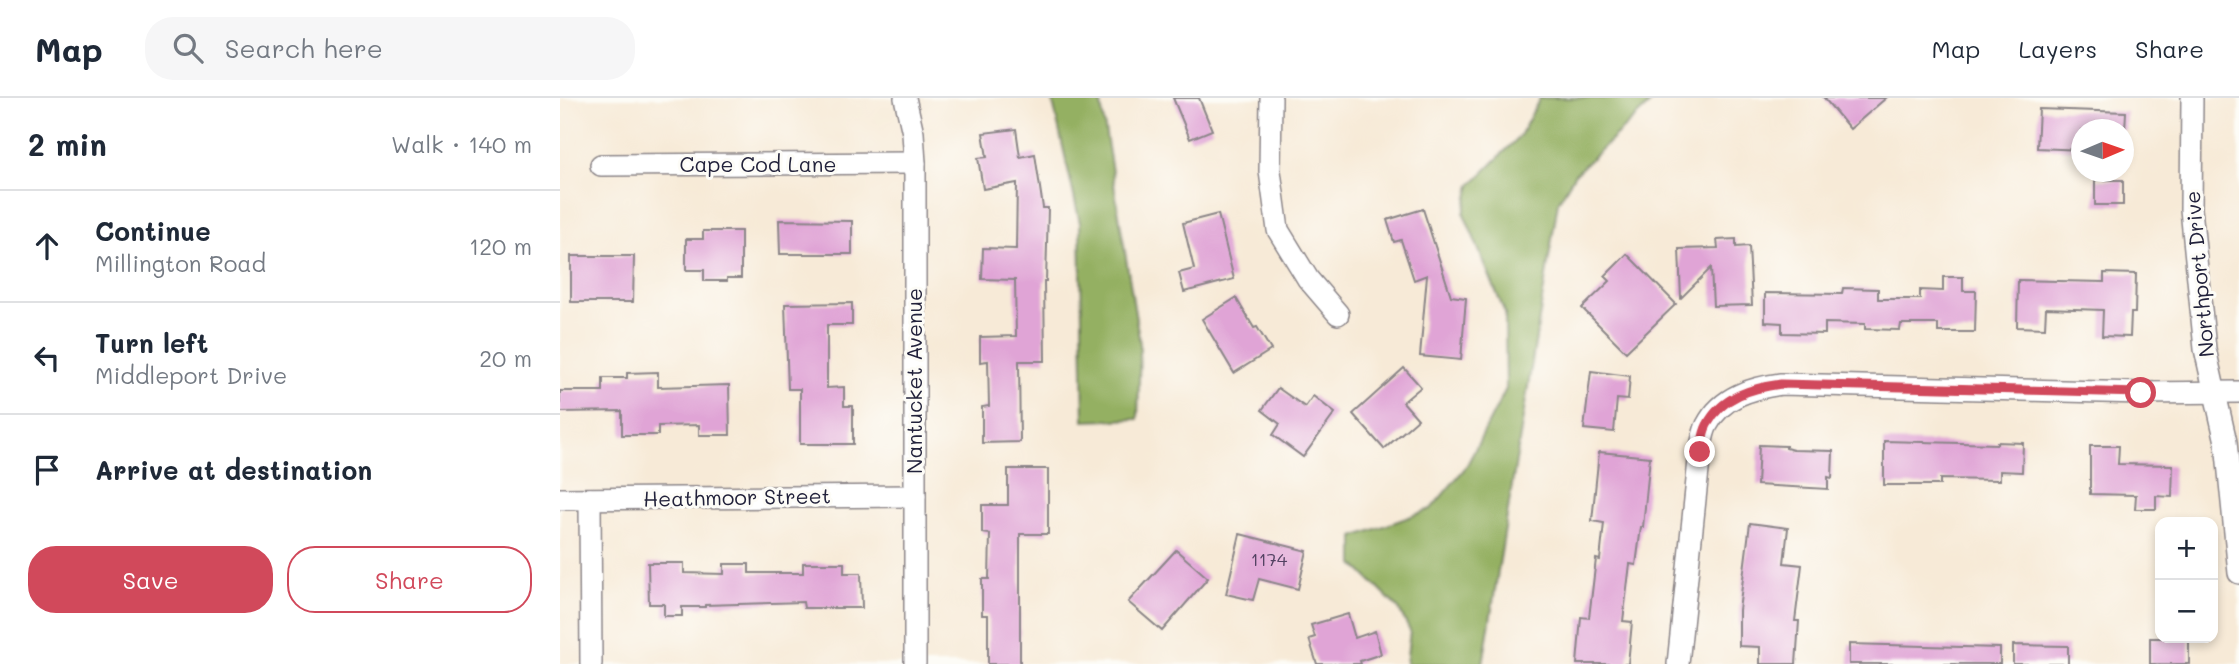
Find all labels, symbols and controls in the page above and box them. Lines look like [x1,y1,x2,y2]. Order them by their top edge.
search box [145,17,635,80]
text: Map [35,27,103,70]
icon: search [169,29,207,67]
text: Search here [225,31,383,65]
text: Map [1932,33,1980,64]
text: Layers [2018,33,2097,64]
text: Share [2135,33,2204,64]
north arrow [2071,119,2134,182]
text: 2 min [28,124,107,164]
text: Walk · 140 m [391,129,532,159]
street label: Cape Cod Lane [680,150,837,177]
street label: Northport Drive [2178,190,2219,358]
text: Continue [95,214,211,248]
icon: ahead [28,227,66,265]
text: 120 m [469,231,532,261]
text: Millington Road [95,248,266,278]
street label: Nantucket Avenue [900,288,927,474]
text: Turn left [95,326,208,360]
icon: left [28,339,66,377]
text: 20 m [479,343,532,373]
text: Middleport Drive [95,360,287,390]
route start [2125,377,2156,408]
route end [1684,436,1715,467]
icon: arrive [28,451,66,489]
text: Arrive at destination [95,453,372,487]
street label: Heathmoor Street [643,481,831,512]
map controls [2155,517,2218,643]
button: + [2155,517,2218,580]
button: Save [28,546,273,613]
button: Share [287,546,532,613]
house number: 1174 [1251,547,1288,571]
button: − [2155,580,2218,643]

